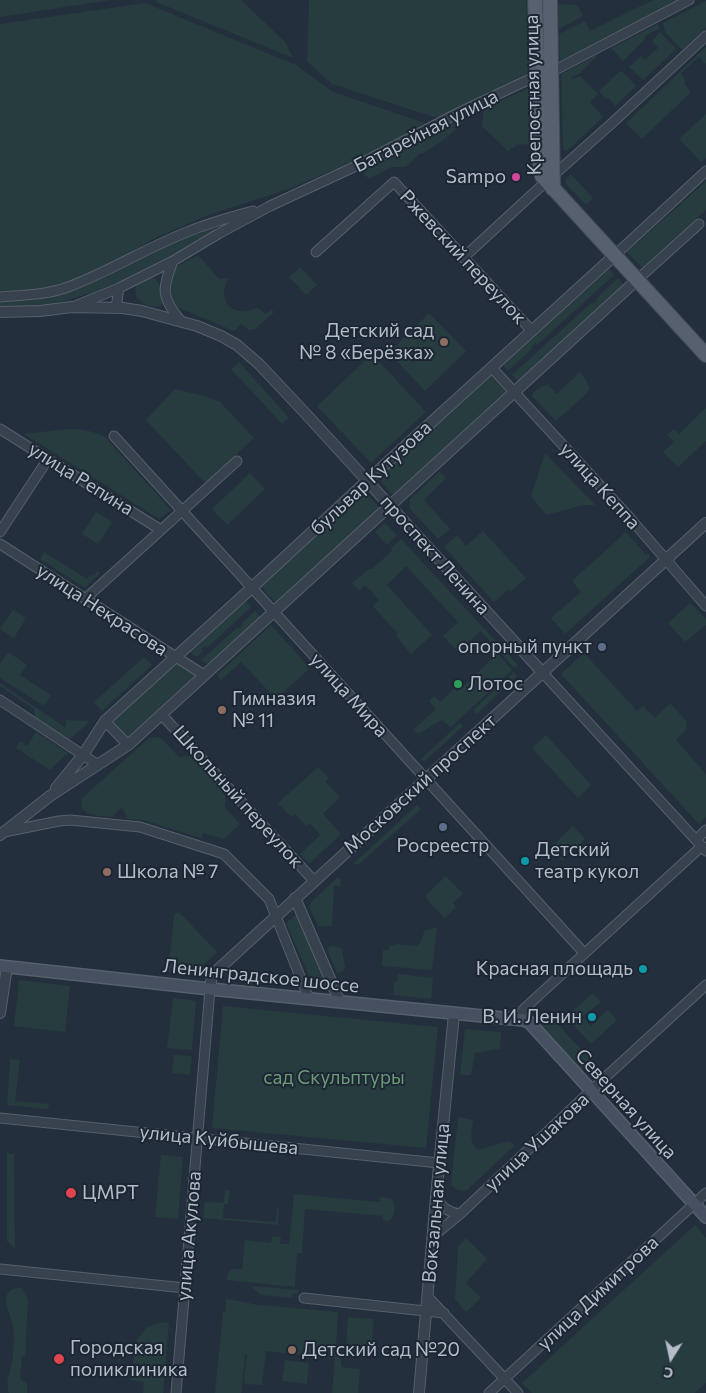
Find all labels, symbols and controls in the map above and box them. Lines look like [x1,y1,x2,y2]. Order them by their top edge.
street label: Крепостная улица [520,14,546,176]
street label: Батарейная улица [350,85,502,177]
place label: Sampo [446,166,506,188]
marker: Sampo [510,171,522,183]
street label: Ржевский переулок [395,185,531,329]
place label: Детский сад № 8 «Берёзка» [299,320,434,364]
marker: Детский сад № 8 «Берёзка» [438,336,450,348]
street label: бульвар Кутузова [306,416,436,540]
street label: улица Репина [24,438,138,520]
street label: улица Кеппа [555,438,645,534]
street label: проспект Ленина [375,491,495,619]
street label: улица Некрасова [32,559,172,661]
place label: опорный пункт [458,636,592,658]
marker: опорный пункт [596,641,608,653]
street label: улица Мира [305,648,393,742]
place label: Лотос [468,673,523,695]
marker: Лотос [452,678,464,690]
place label: Гимназия № 11 [232,688,316,732]
marker: Гимназия № 11 [216,704,228,716]
street label: Московский проспект [339,709,501,859]
street label: Школьный переулок [168,721,308,873]
marker: Росреестр [437,821,449,833]
place label: Росреестр [397,835,489,857]
place label: Детский театр кукол [535,839,639,883]
marker: Детский театр кукол [519,855,531,867]
place label: Школа № 7 [117,861,218,883]
marker: Школа № 7 [101,866,113,878]
street label: Ленинградское шоссе [162,954,360,998]
place label: Красная площадь [476,958,633,980]
marker: Красная площадь [637,963,649,975]
place label: В. И. Ленин [482,1006,582,1028]
marker: В. И. Ленин [586,1011,598,1023]
street label: Северная улица [571,1044,681,1164]
park label: сад Скульптуры [263,1067,405,1089]
street label: улица Ушакова [480,1088,594,1196]
street label: улица Куйбышева [139,1120,299,1160]
street label: Вокзальная улица [418,1122,454,1284]
street label: улица Акулова [172,1170,206,1302]
place label: ЦМРТ [82,1182,139,1204]
marker: ЦМРТ [64,1186,78,1200]
street label: улица Димитрова [533,1231,663,1355]
north arrow [646,1333,696,1383]
place label: Городская поликлиника [70,1337,188,1381]
place label: Детский сад №20 [302,1339,460,1361]
marker: Детский сад №20 [286,1344,298,1356]
marker: Городская поликлиника [52,1352,66,1366]
text: С [662,1364,675,1382]

